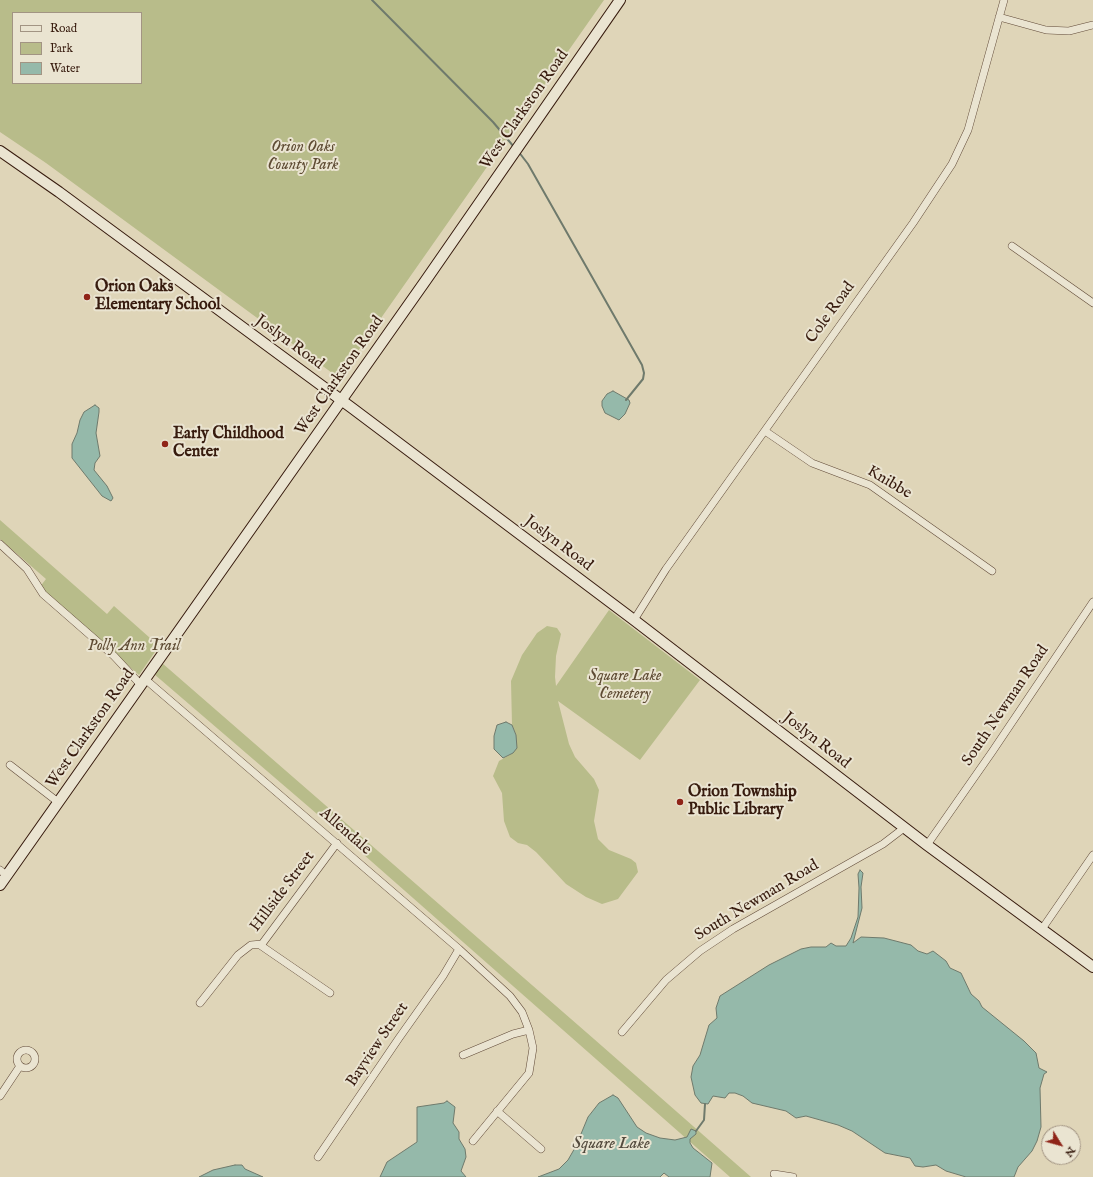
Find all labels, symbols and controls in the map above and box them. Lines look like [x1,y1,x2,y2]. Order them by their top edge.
legend [12,12,142,84]
text: Road [50,21,77,36]
text: Park [50,41,73,56]
street label: West Clarkston Road [477,47,573,173]
text: Water [50,61,80,76]
park label: Orion Oaks County Park [268,138,338,176]
place label: Orion Oaks Elementary School [95,278,221,316]
street label: Cole Road [802,279,860,347]
marker: Orion Oaks Elementary School [82,292,92,302]
street label: Joslyn Road [251,312,327,374]
street label: West Clarkston Road [292,313,388,439]
place label: Early Childhood Center [173,425,284,463]
marker: Early Childhood Center [160,439,170,449]
street label: Knibbe [863,462,915,504]
street label: Joslyn Road [520,512,596,576]
park label: Polly Ann Trail [88,637,180,657]
street label: South Newman Road [959,642,1053,770]
street label: West Clarkston Road [43,666,139,792]
park label: Square Lake Cemetery [589,667,661,705]
street label: Joslyn Road [778,709,854,773]
place label: Orion Township Public Library [688,783,797,821]
marker: Orion Township Public Library [675,797,685,807]
street label: Allendale [315,804,375,860]
street label: Hillside Street [247,848,319,936]
street label: South Newman Road [692,856,822,946]
street label: Bayview Street [343,999,413,1091]
north arrow [1041,1125,1081,1165]
water label: Square Lake [572,1135,650,1155]
text: N [1061,1144,1078,1160]

